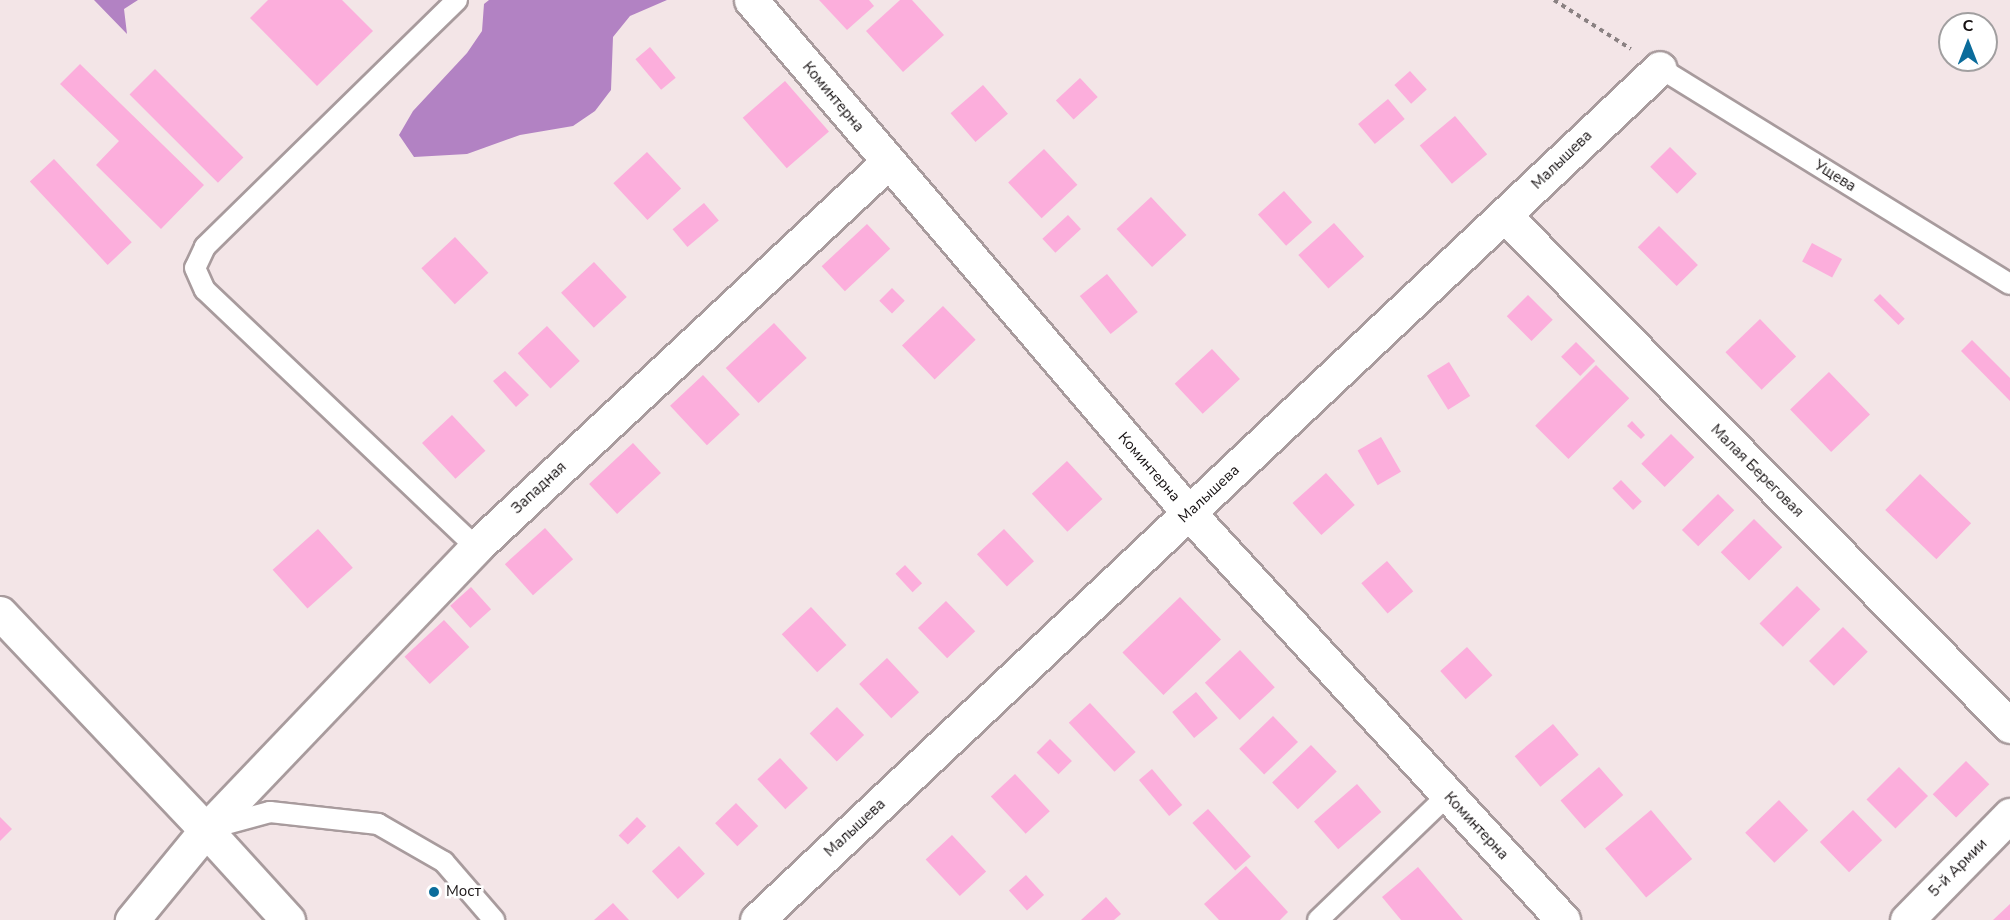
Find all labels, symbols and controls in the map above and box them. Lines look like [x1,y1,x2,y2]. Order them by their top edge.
north arrow [1938,12,1998,72]
text: С [1963,15,1973,37]
street label: Коминтерна [798,58,868,136]
street label: Малышева [1528,127,1596,193]
street label: Ущева [1811,156,1859,196]
street label: Малая Береговая [1707,421,1807,521]
street label: Коминтерна [1114,429,1184,505]
street label: Западная [508,458,570,518]
street label: Малышева [1175,461,1243,527]
street label: Коминтерна [1440,788,1512,864]
street label: Малышева [821,795,889,861]
street label: 5-й Армии [1925,835,1991,901]
place label: Мост [446,883,481,901]
marker: Мост [427,885,441,899]

